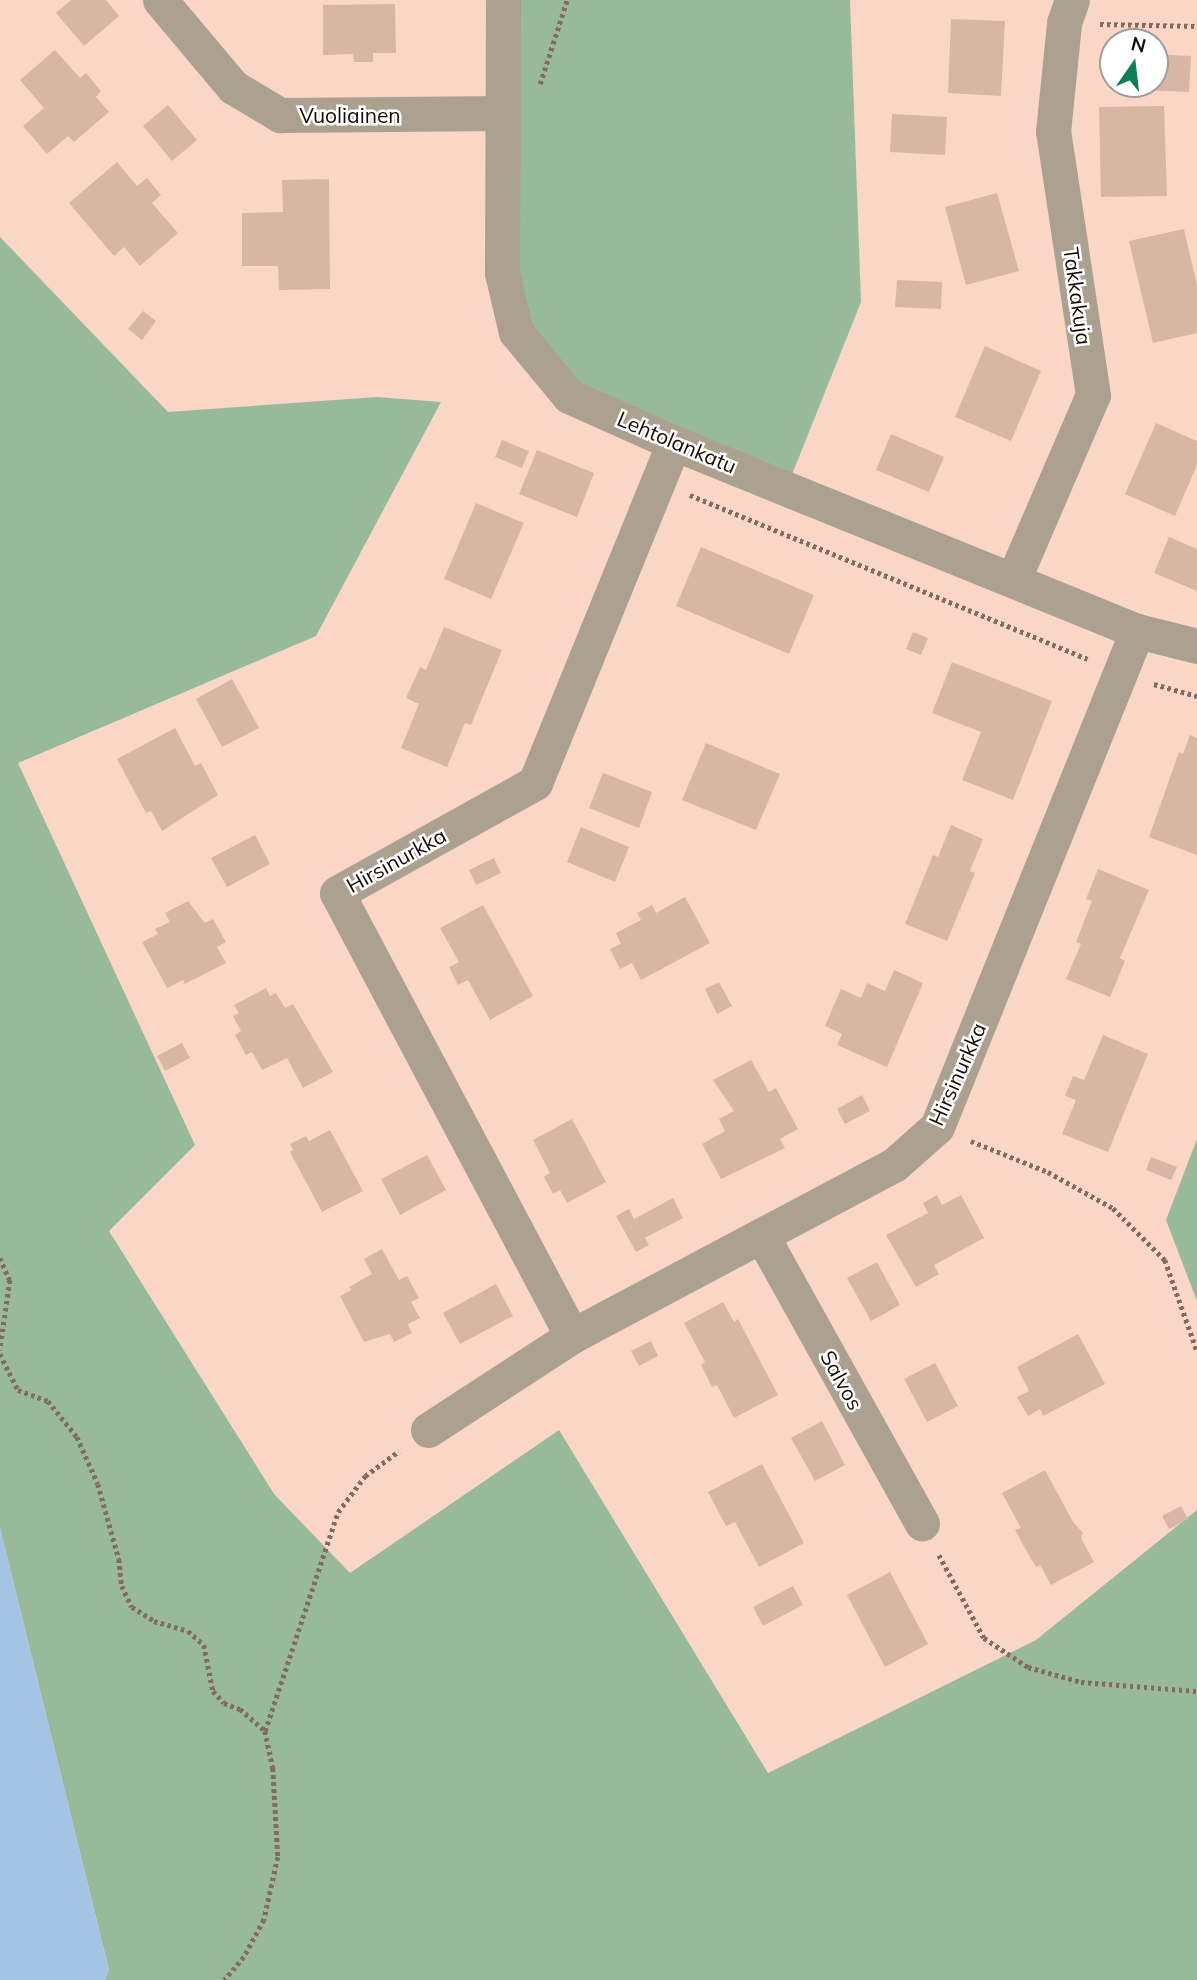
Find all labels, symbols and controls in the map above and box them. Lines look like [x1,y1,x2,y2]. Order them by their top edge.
north arrow [1099,28,1169,98]
text: N [1129,31,1148,58]
street label: Vuoliainen [299,102,401,128]
street label: Takkakuja [1059,246,1097,346]
street label: Lehtolankatu [614,406,740,478]
street label: Hirsinurkka [342,822,450,898]
street label: Hirsinurkka [923,1019,991,1129]
street label: Salvos [815,1346,869,1414]

